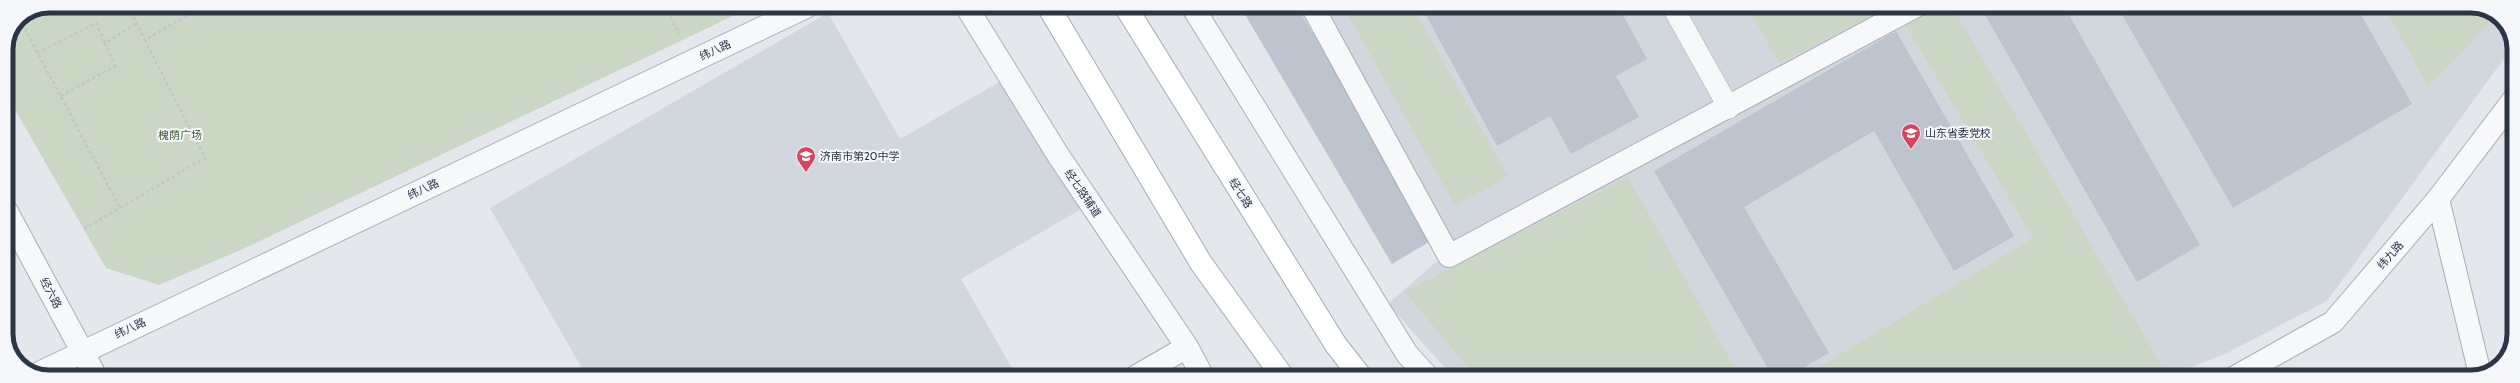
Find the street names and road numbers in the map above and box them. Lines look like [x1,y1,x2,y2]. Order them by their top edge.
street label: 纬八路 [697,37,733,63]
street label: 经七路辅道 [1062,166,1104,220]
street label: 经七路 [1226,175,1256,211]
street label: 纬八路 [405,176,441,202]
street label: 纬九路 [2374,238,2406,272]
street label: 经六路 [37,275,65,311]
street label: 纬八路 [112,315,148,341]

